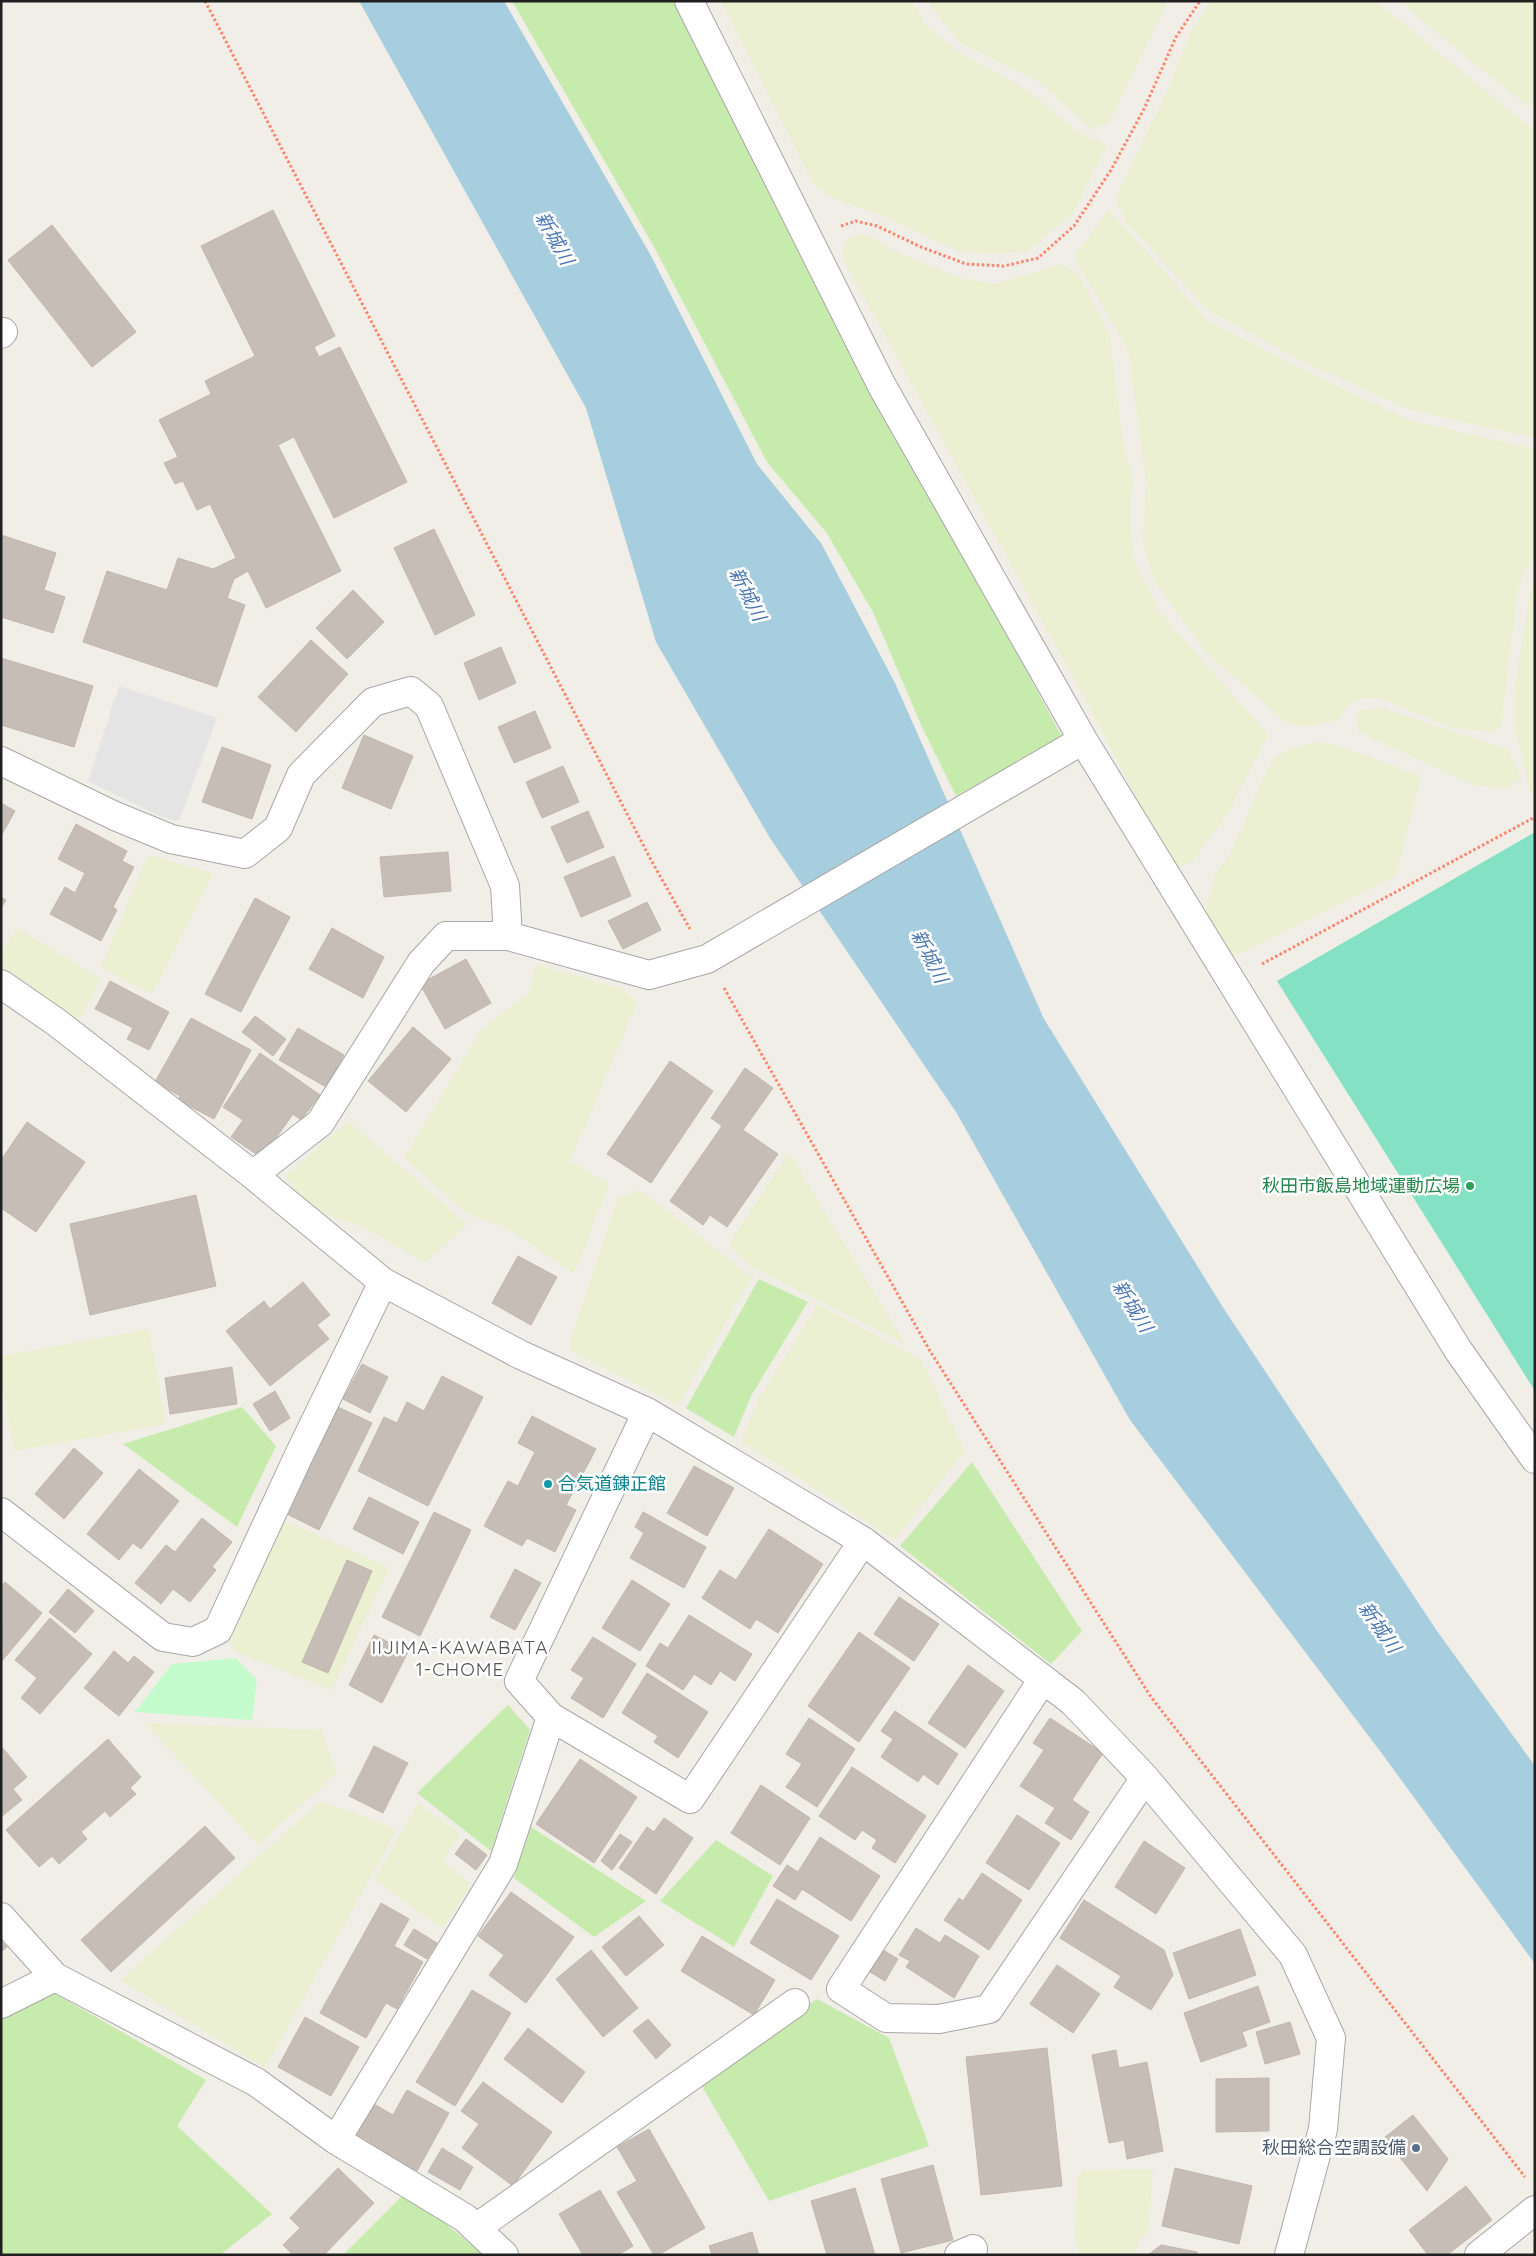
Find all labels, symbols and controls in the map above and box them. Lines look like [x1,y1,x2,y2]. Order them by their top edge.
water label: 新城川 [531,207,580,270]
water label: 新城川 [724,563,773,627]
water label: 新城川 [906,925,955,989]
place label: 秋田市飯島地域運動広場 [1262,1174,1460,1197]
marker: 秋田市飯島地域運動広場 [1464,1180,1476,1192]
water label: 新城川 [1108,1275,1159,1338]
place label: 合気道錬正館 [558,1472,666,1495]
marker: 合気道錬正館 [542,1478,554,1490]
water label: 新城川 [1354,1597,1407,1659]
district label: IIJIMA-KAWABATA 1-CHOME [372,1635,549,1681]
place label: 秋田総合空調設備 [1262,2136,1406,2159]
marker: 秋田総合空調設備 [1410,2142,1422,2154]

